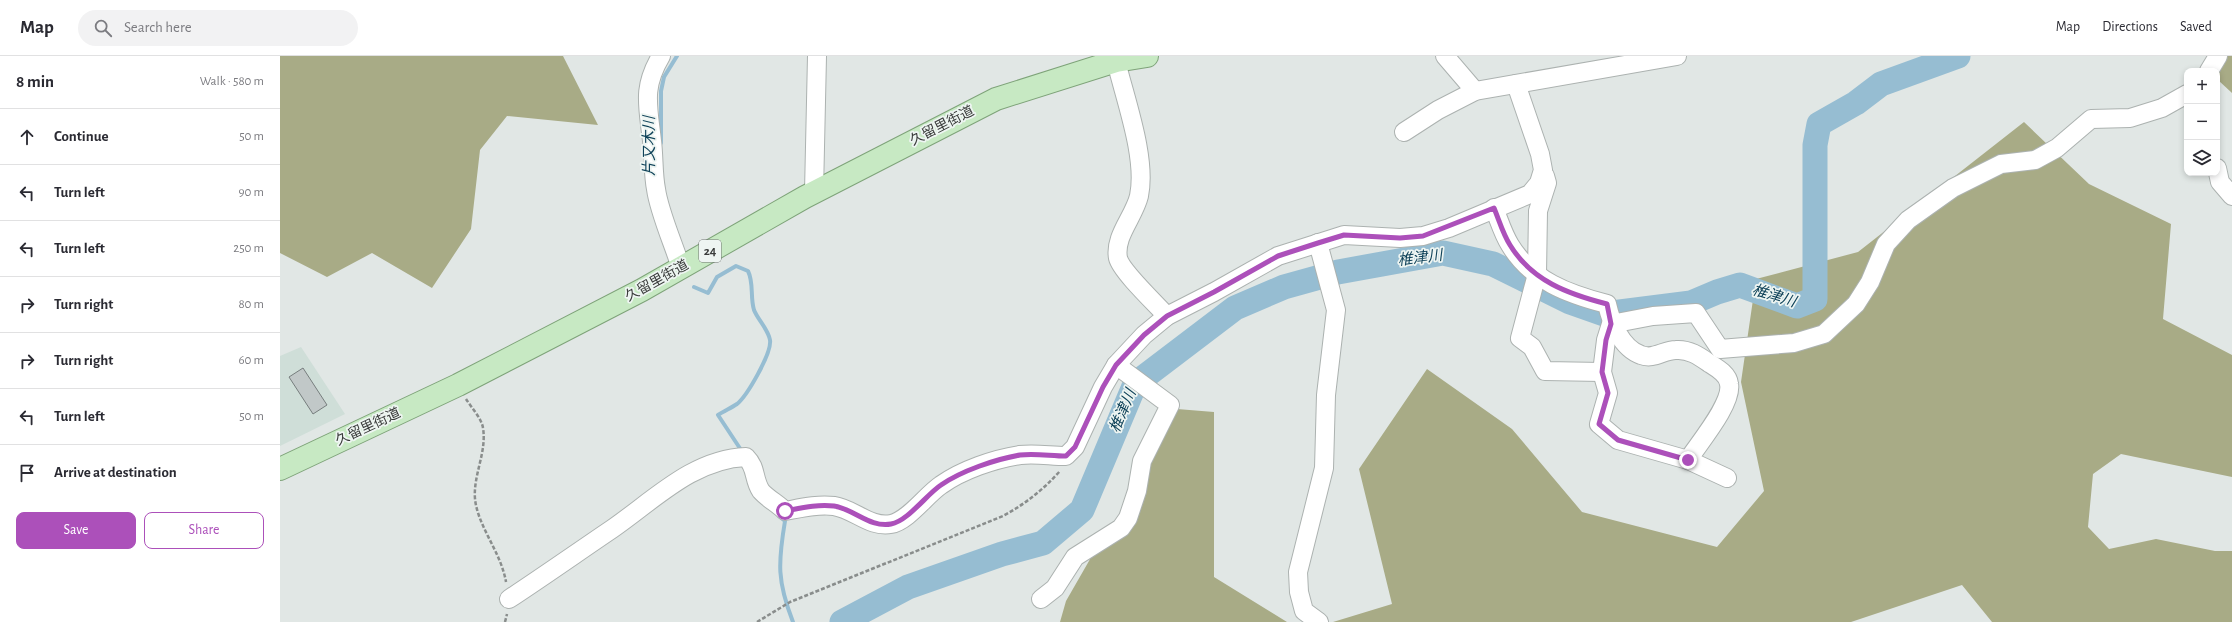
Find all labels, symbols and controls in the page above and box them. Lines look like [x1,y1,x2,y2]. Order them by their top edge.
search box [78,10,358,46]
icon: search [92,17,114,39]
text: Map [20,18,54,37]
text: Search here [124,20,192,35]
text: Map [2056,20,2080,34]
text: Directions [2102,20,2158,34]
text: Saved [2180,20,2212,34]
map controls [2184,68,2220,176]
button: + [2184,68,2220,104]
text: 8 min [16,73,54,90]
text: Walk · 580 m [200,75,264,88]
street label: 久留里街道 [907,103,976,148]
button: − [2184,104,2220,140]
water label: 片又木川 [641,114,657,176]
icon: ahead [16,126,38,148]
text: Continue [54,129,109,144]
text: 50 m [239,130,264,143]
button: layers [2184,140,2220,176]
icon: left [16,182,38,204]
text: Turn left [54,185,105,200]
text: 90 m [238,186,264,199]
icon: left [16,238,38,260]
road number: 24 [699,240,721,262]
text: Turn left [54,241,105,256]
text: 250 m [233,242,264,255]
water label: 椎津川 [1397,247,1445,268]
street label: 久留里街道 [623,257,691,304]
water label: 椎津川 [1750,281,1800,310]
icon: right [16,294,38,316]
text: Turn right [54,297,113,312]
text: 80 m [238,298,264,311]
icon: right [16,350,38,372]
text: Turn right [54,353,113,368]
text: 60 m [238,354,264,367]
water label: 椎津川 [1106,385,1139,435]
street label: 久留里街道 [333,405,403,448]
icon: left [16,406,38,428]
text: Turn left [54,409,105,424]
text: 50 m [239,410,264,423]
route end [1679,451,1697,469]
icon: arrive [16,462,38,484]
text: Arrive at destination [54,465,177,480]
route start [776,502,794,520]
button: Save [16,512,136,549]
button: Share [144,512,264,549]

